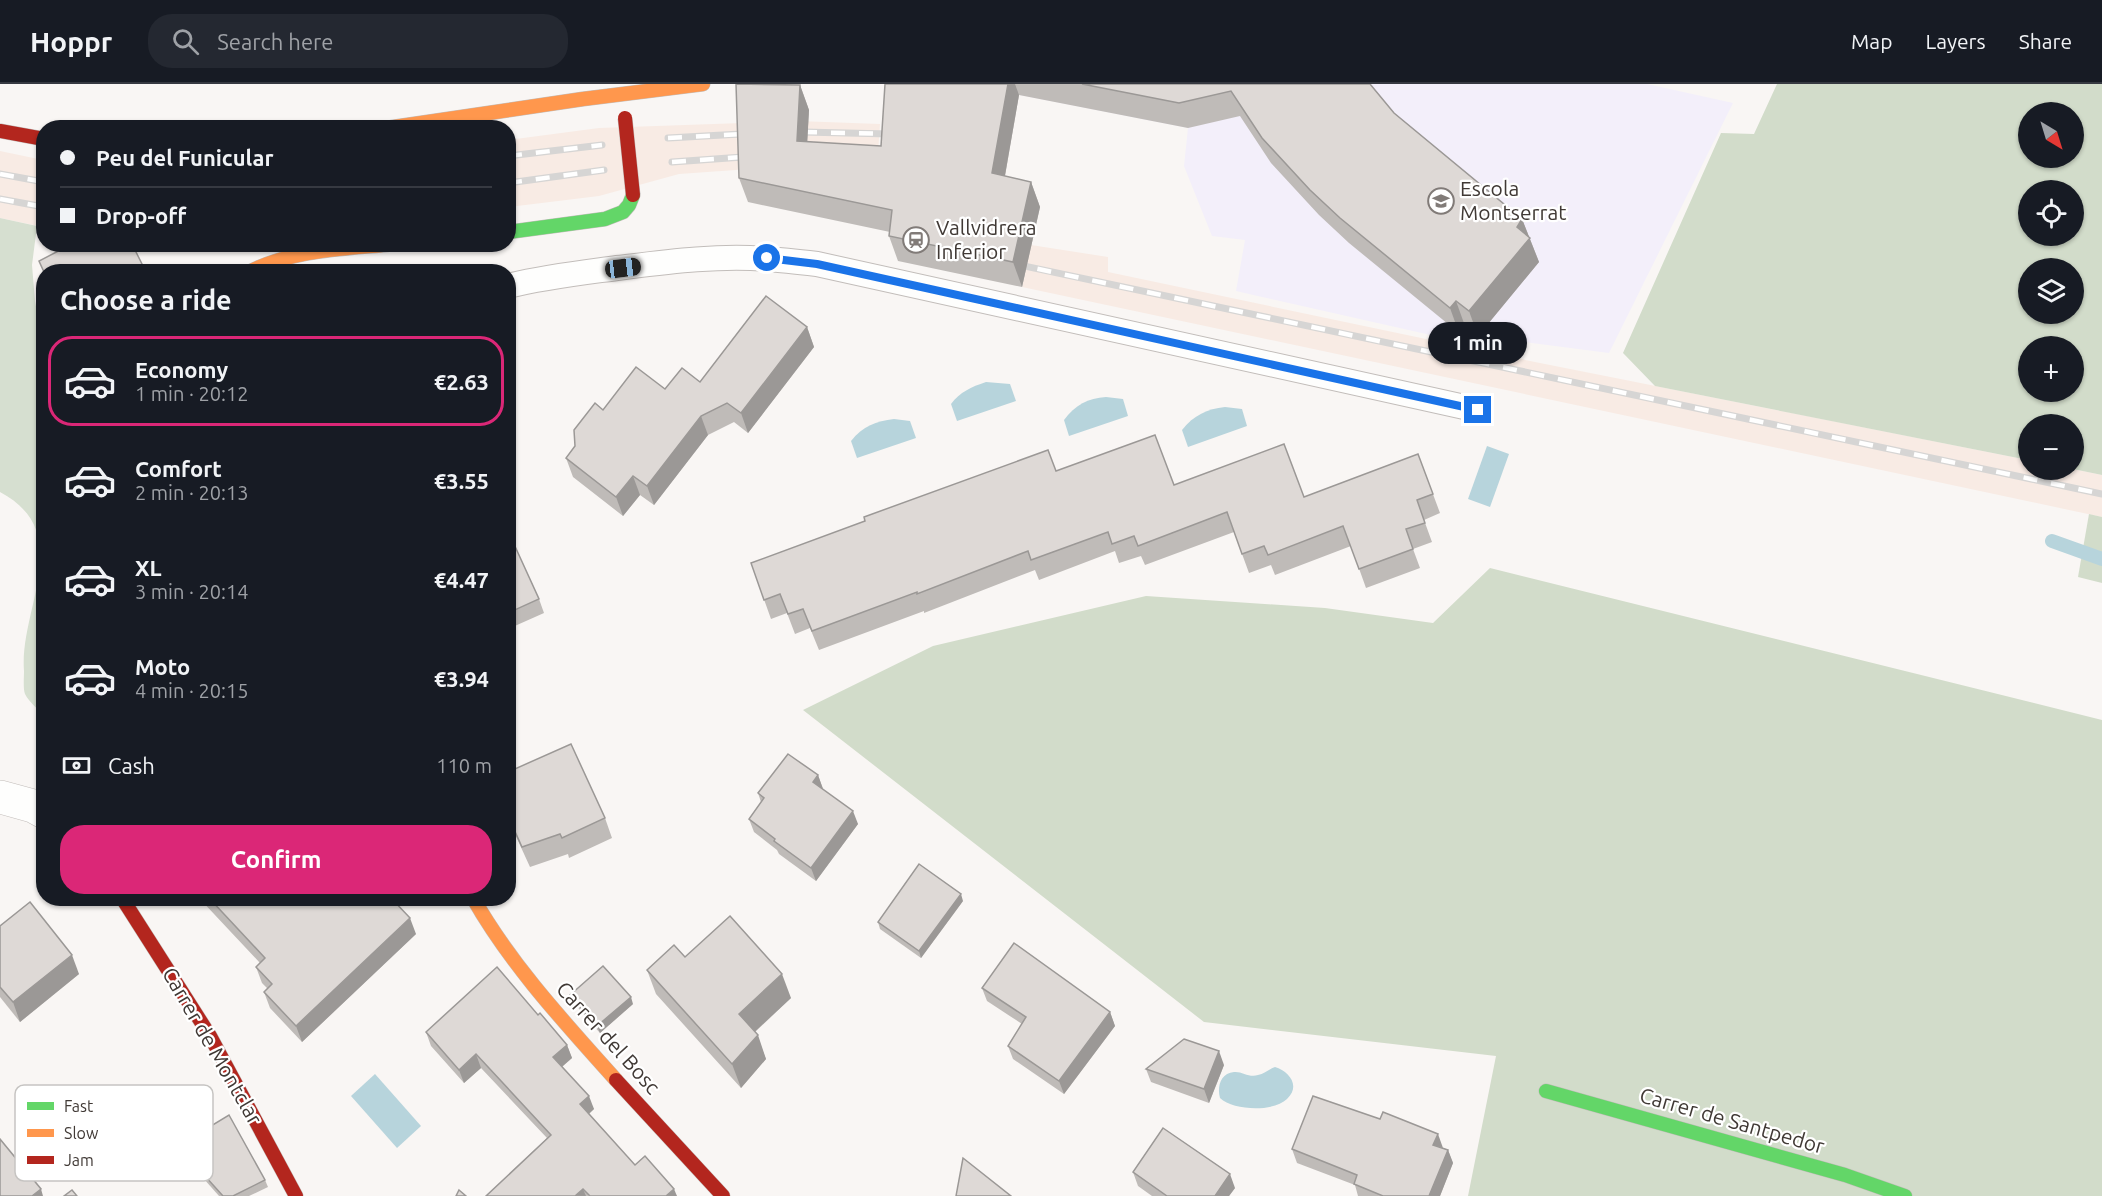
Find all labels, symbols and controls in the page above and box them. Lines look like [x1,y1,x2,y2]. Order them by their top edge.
search box [148,14,568,68]
icon: search [169,25,202,58]
text: Hoppr [30,26,112,57]
text: Search here [217,29,334,54]
text: Map [1851,29,1892,53]
text: Layers [1925,29,1986,53]
text: Share [2019,29,2072,53]
north arrow [2018,102,2084,168]
map controls [2018,102,2084,480]
text: Peu del Funicular [96,145,273,170]
place label: Escola Montserrat [1460,176,1566,224]
button: locate [2018,180,2084,246]
school or university icon: Escola Montserrat [1426,186,1456,216]
text: Drop-off [96,203,186,228]
place label: Vallvidrera Inferior [936,215,1037,263]
station icon: Vallvidrera Inferior [901,225,931,255]
route start [753,244,780,271]
car [604,257,642,279]
button: layers [2018,258,2084,324]
text: Choose a ride [60,285,232,315]
callout: 1 min [1428,323,1528,365]
text: 1 min [1452,331,1503,354]
button: + [2018,336,2084,402]
icon: car [63,354,117,408]
text: Economy [135,357,228,382]
text: €2.63 [434,369,489,394]
text: 1 min · 20:12 [135,382,249,405]
route end [1464,396,1491,423]
button: − [2018,414,2084,480]
icon: car [63,453,117,507]
text: Comfort [135,456,222,481]
text: €3.55 [434,468,489,493]
text: 2 min · 20:13 [135,481,249,504]
icon: car [63,552,117,606]
text: XL [135,555,162,580]
text: €4.47 [434,567,489,592]
text: 3 min · 20:14 [135,580,249,603]
icon: car [63,651,117,705]
text: Moto [135,654,190,679]
text: €3.94 [434,666,489,691]
text: 4 min · 20:15 [135,679,249,702]
icon: cash [60,749,93,782]
text: Cash [108,753,155,778]
text: 110 m [436,754,492,777]
button: Confirm [60,825,492,894]
street label: Carrer de Montclar [158,963,268,1128]
street label: Carrer del Bosc [552,976,666,1099]
street label: Carrer de Santpedor [1637,1082,1827,1158]
legend [15,1085,213,1181]
text: Fast [64,1097,94,1115]
text: Slow [64,1124,99,1142]
text: Jam [64,1151,94,1169]

